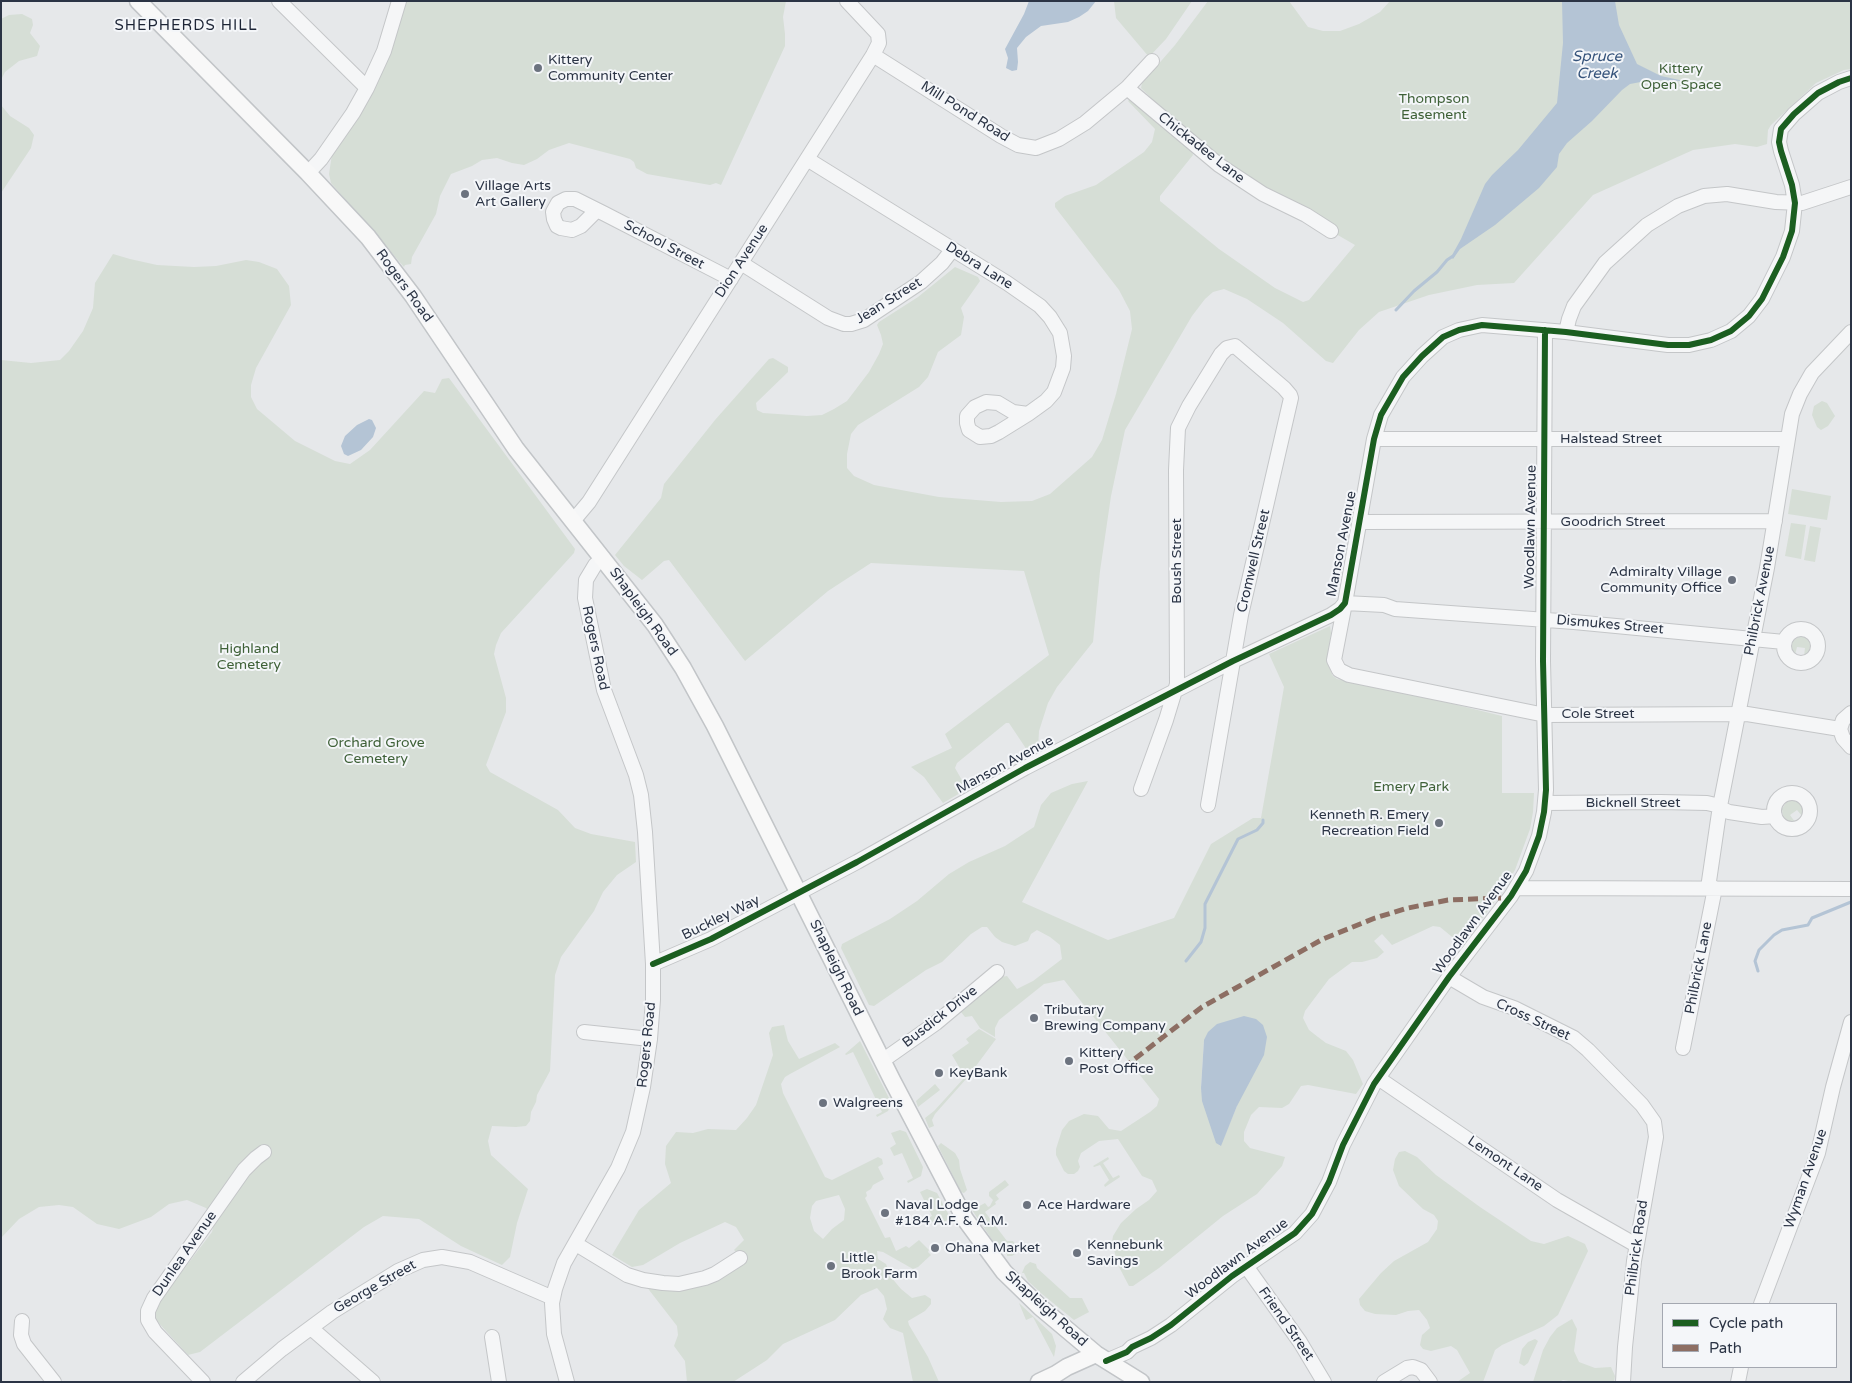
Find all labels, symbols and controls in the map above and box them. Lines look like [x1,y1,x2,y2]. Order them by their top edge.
district label: SHEPHERDS HILL [113,17,259,35]
water label: Spruce Creek [1572,48,1622,83]
place label: Kittery Community Center [548,52,673,84]
park label: Kittery Open Space [1641,61,1721,94]
marker: Kittery Community Center [532,62,544,74]
street label: Mill Pond Road [918,78,1012,146]
park label: Thompson Easement [1399,91,1469,124]
street label: Chickadee Lane [1154,109,1248,187]
place label: Village Arts Art Gallery [475,178,551,210]
marker: Village Arts Art Gallery [459,188,471,200]
street label: School Street [621,217,707,273]
street label: Dion Avenue [712,221,772,301]
street label: Debra Lane [942,239,1016,293]
street label: Rogers Road [372,246,436,326]
street label: Jean Street [853,274,925,328]
street label: Halstead Street [1560,431,1662,447]
street label: Woodlawn Avenue [1522,465,1540,589]
street label: Manson Avenue [1324,490,1360,598]
street label: Cromwell Street [1234,508,1274,614]
street label: Goodrich Street [1561,514,1665,530]
street label: Boush Street [1169,518,1185,604]
street label: Philbrick Avenue [1741,545,1779,657]
place label: Admiralty Village Community Office [1600,564,1722,596]
street label: Shapleigh Road [605,565,681,659]
marker: Admiralty Village Community Office [1726,574,1738,586]
street label: Rogers Road [578,604,612,692]
street label: Dismukes Street [1556,612,1664,638]
park label: Highland Cemetery [217,641,281,674]
street label: Cole Street [1561,706,1635,722]
street label: Manson Avenue [954,732,1056,798]
park label: Orchard Grove Cemetery [327,735,425,768]
park label: Emery Park [1373,779,1449,795]
street label: Bicknell Street [1585,795,1681,811]
place label: Kenneth R. Emery Recreation Field [1309,807,1429,840]
marker: Kenneth R. Emery Recreation Field [1433,817,1445,829]
street label: Woodlawn Avenue [1430,868,1516,978]
street label: Buckley Way [679,892,763,944]
street label: Shapleigh Road [805,917,867,1019]
street label: Philbrick Lane [1682,920,1716,1016]
street label: Busdick Drive [899,983,981,1051]
street label: Cross Street [1493,995,1573,1045]
street label: Rogers Road [634,1001,660,1089]
place label: Tributary Brewing Company [1044,1002,1166,1034]
marker: Tributary Brewing Company [1028,1012,1040,1024]
place label: Kittery Post Office [1079,1045,1154,1078]
marker: Kittery Post Office [1063,1055,1075,1067]
place label: KeyBank [949,1065,1007,1081]
marker: KeyBank [933,1067,945,1079]
place label: Walgreens [833,1095,903,1111]
marker: Walgreens [817,1097,829,1109]
street label: Wyman Avenue [1781,1127,1831,1231]
street label: Lemont Lane [1464,1133,1546,1195]
place label: Naval Lodge #184 A.F. & A.M. [895,1197,1008,1230]
place label: Ace Hardware [1037,1197,1131,1213]
marker: Ace Hardware [1021,1199,1033,1211]
street label: Philbrick Road [1622,1199,1652,1297]
marker: Naval Lodge #184 A.F. & A.M. [879,1207,891,1219]
street label: Dunlea Avenue [149,1208,221,1300]
street label: Woodlawn Avenue [1182,1215,1292,1303]
place label: Kennebunk Savings [1087,1237,1163,1270]
place label: Ohana Market [945,1240,1040,1256]
marker: Ohana Market [929,1242,941,1254]
marker: Kennebunk Savings [1071,1247,1083,1259]
place label: Little Brook Farm [841,1250,918,1282]
street label: George Street [331,1257,419,1317]
marker: Little Brook Farm [825,1260,837,1272]
street label: Shapleigh Road [1001,1268,1091,1350]
street label: Friend Street [1254,1284,1318,1364]
legend [1662,1303,1837,1368]
text: Cycle path [1709,1314,1783,1332]
text: Path [1709,1339,1742,1357]

